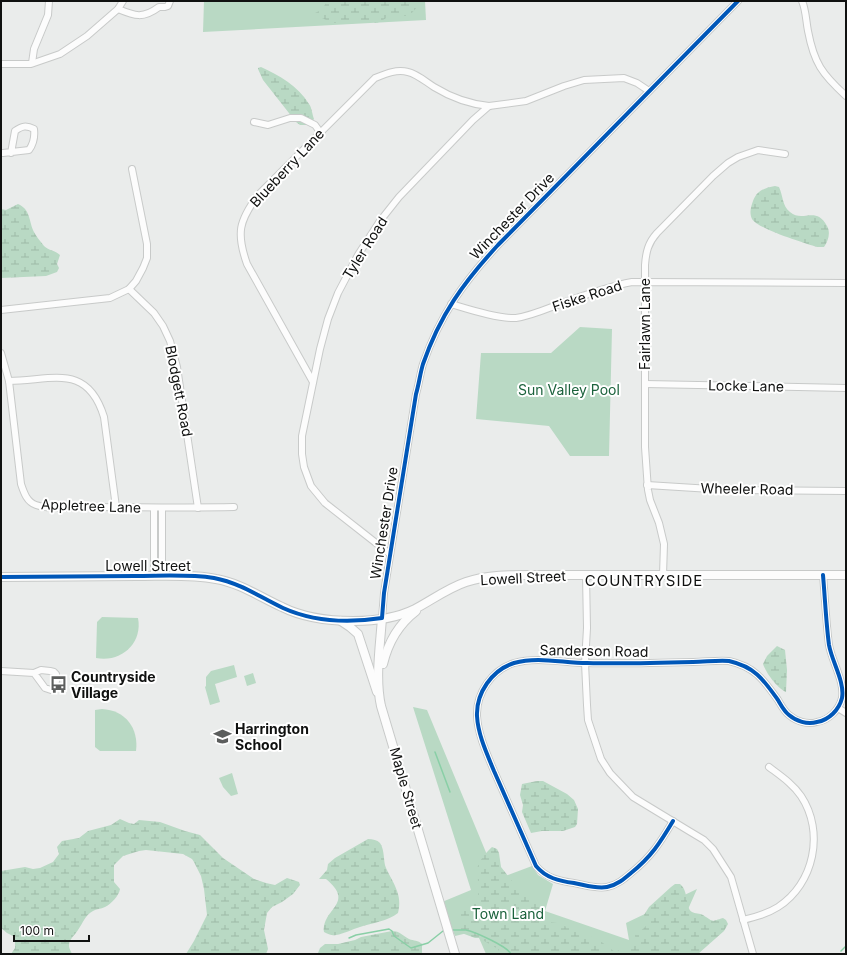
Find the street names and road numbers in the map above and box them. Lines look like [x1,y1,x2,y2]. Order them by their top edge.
street label: Blueberry Lane [246,125,327,210]
street label: Winchester Drive [466,169,557,263]
street label: Tyler Road [339,213,391,282]
street label: Fiske Road [550,276,624,315]
street label: Fairlawn Lane [636,278,653,370]
street label: Blodgett Road [162,344,197,438]
street label: Locke Lane [708,376,784,395]
street label: Winchester Drive [366,465,401,580]
street label: Wheeler Road [700,479,794,498]
street label: Appletree Lane [41,495,142,516]
street label: Lowell Street [105,557,191,574]
street label: Lowell Street [480,567,567,588]
street label: Sanderson Road [539,641,649,660]
street label: Maple Street [387,745,426,831]

